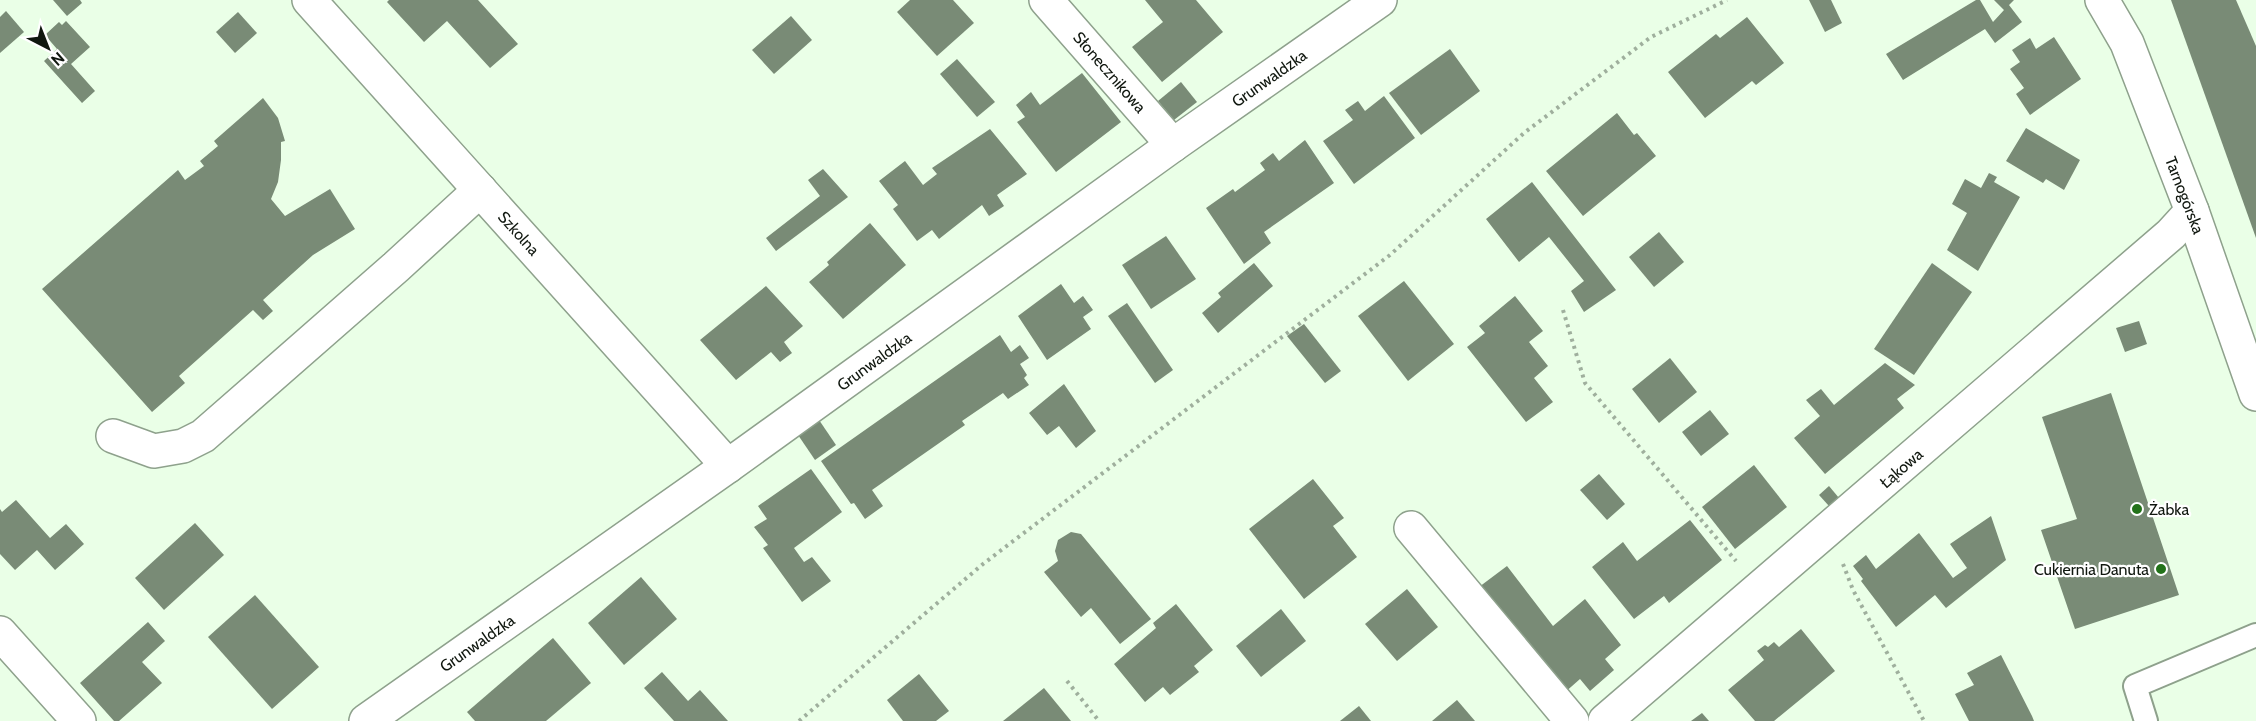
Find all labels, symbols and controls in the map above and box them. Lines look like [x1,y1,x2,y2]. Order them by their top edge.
north arrow [18,18,78,78]
street label: Słonecznikowa [1069,28,1150,117]
street label: Grunwaldzka [1228,45,1311,111]
text: N [47,48,68,70]
street label: Tarnogórska [2161,154,2208,237]
street label: Szkolna [494,207,544,260]
street label: Grunwaldzka [834,328,915,395]
street label: Łąkowa [1876,444,1927,492]
place label: Żabka [2149,500,2189,519]
marker: Żabka [2130,502,2144,516]
place label: Cukiernia Danuta [2034,560,2149,579]
marker: Cukiernia Danuta [2154,562,2168,576]
street label: Grunwaldzka [436,610,519,676]

